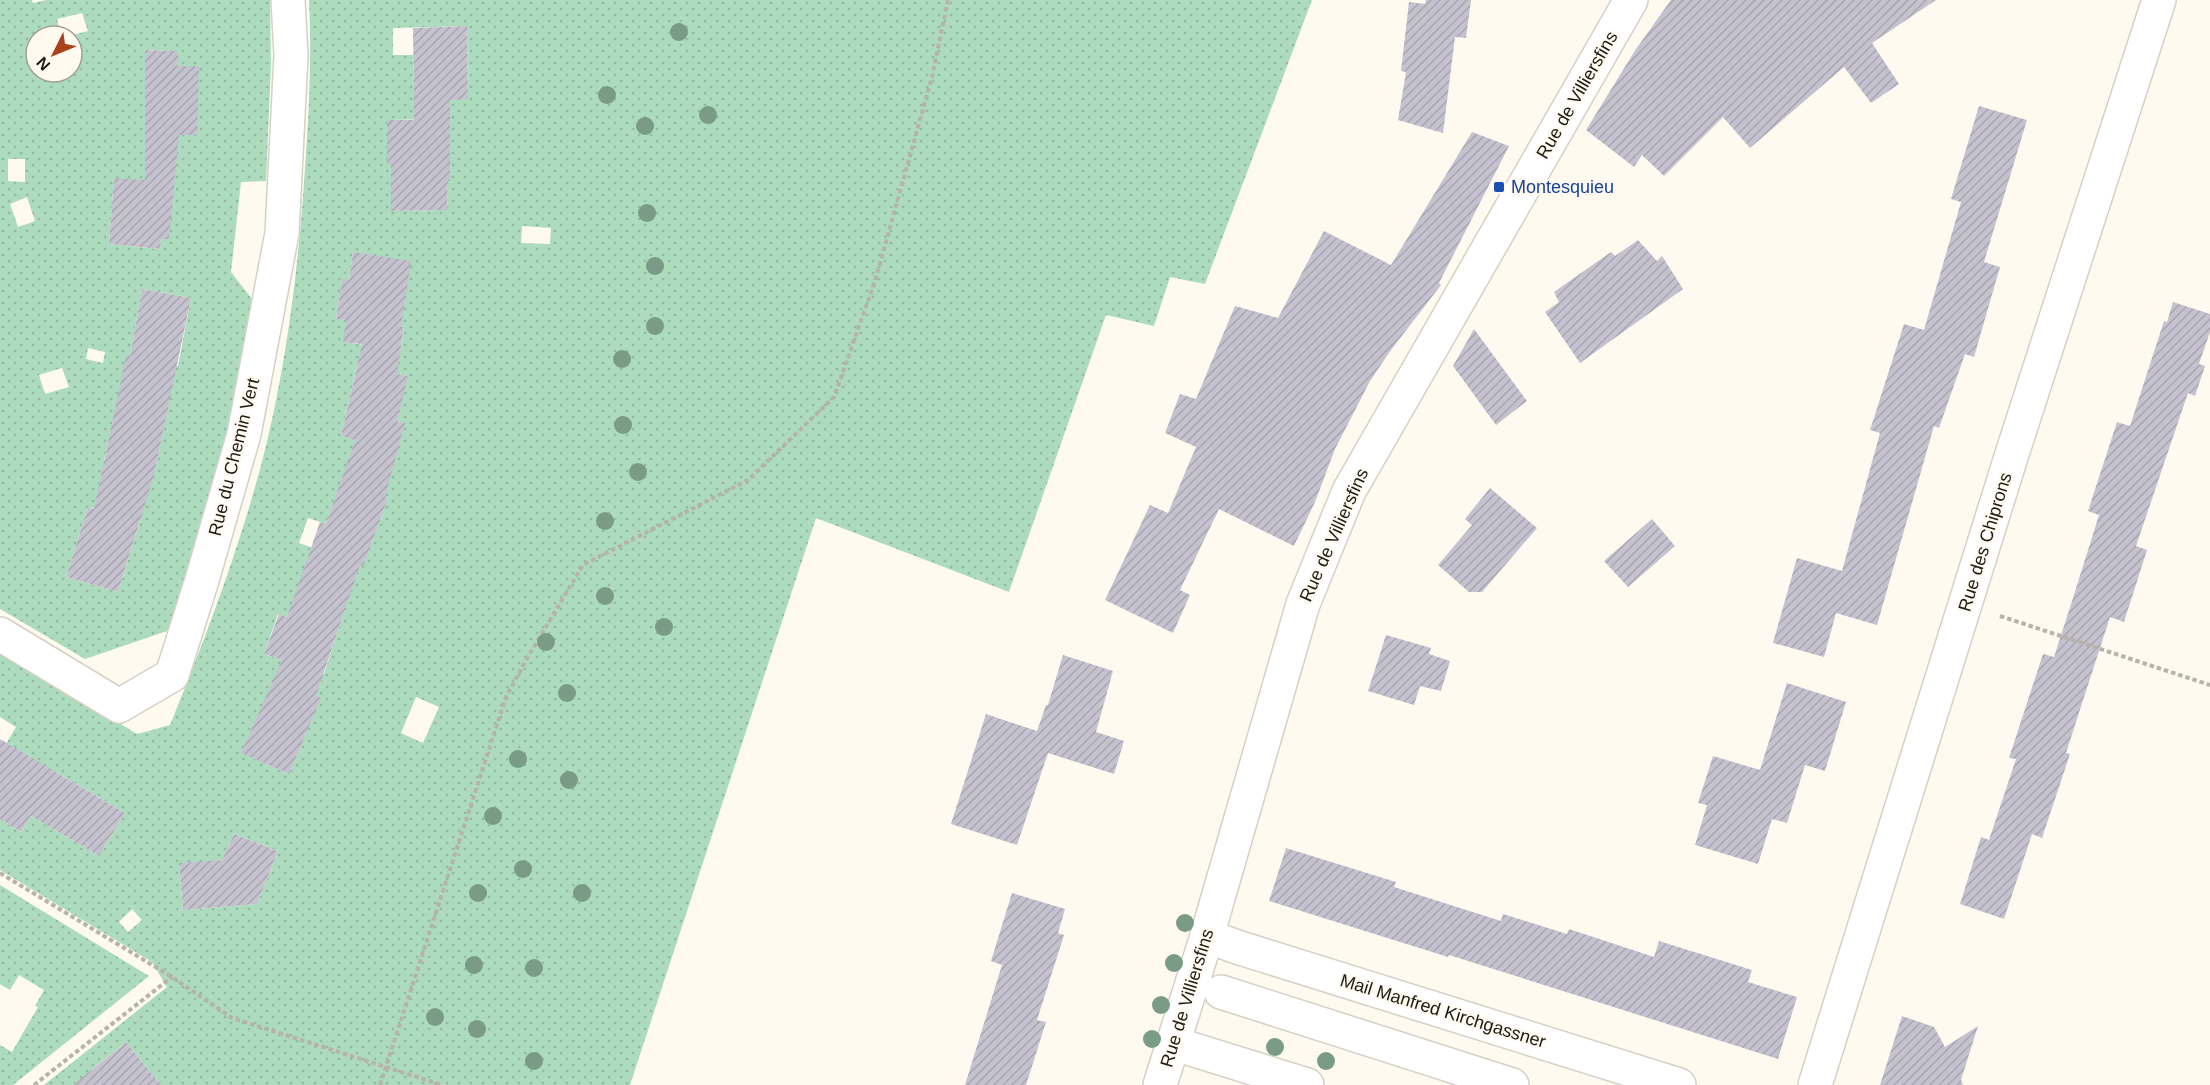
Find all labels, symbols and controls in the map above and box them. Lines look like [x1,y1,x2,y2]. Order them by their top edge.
north arrow [24,24,84,84]
street label: Rue de Villiersfins [1532,28,1622,162]
text: N [33,54,54,74]
place label: Montesquieu [1511,177,1614,197]
marker: Montesquieu [1492,180,1506,194]
street label: Rue du Chemin Vert [205,376,263,538]
street label: Rue de Villiersfins [1296,465,1372,605]
street label: Rue des Chiprons [1954,470,2016,614]
street label: Rue de Villiersfins [1156,926,1218,1070]
street label: Mail Manfred Kirchgassner [1338,970,1548,1052]

